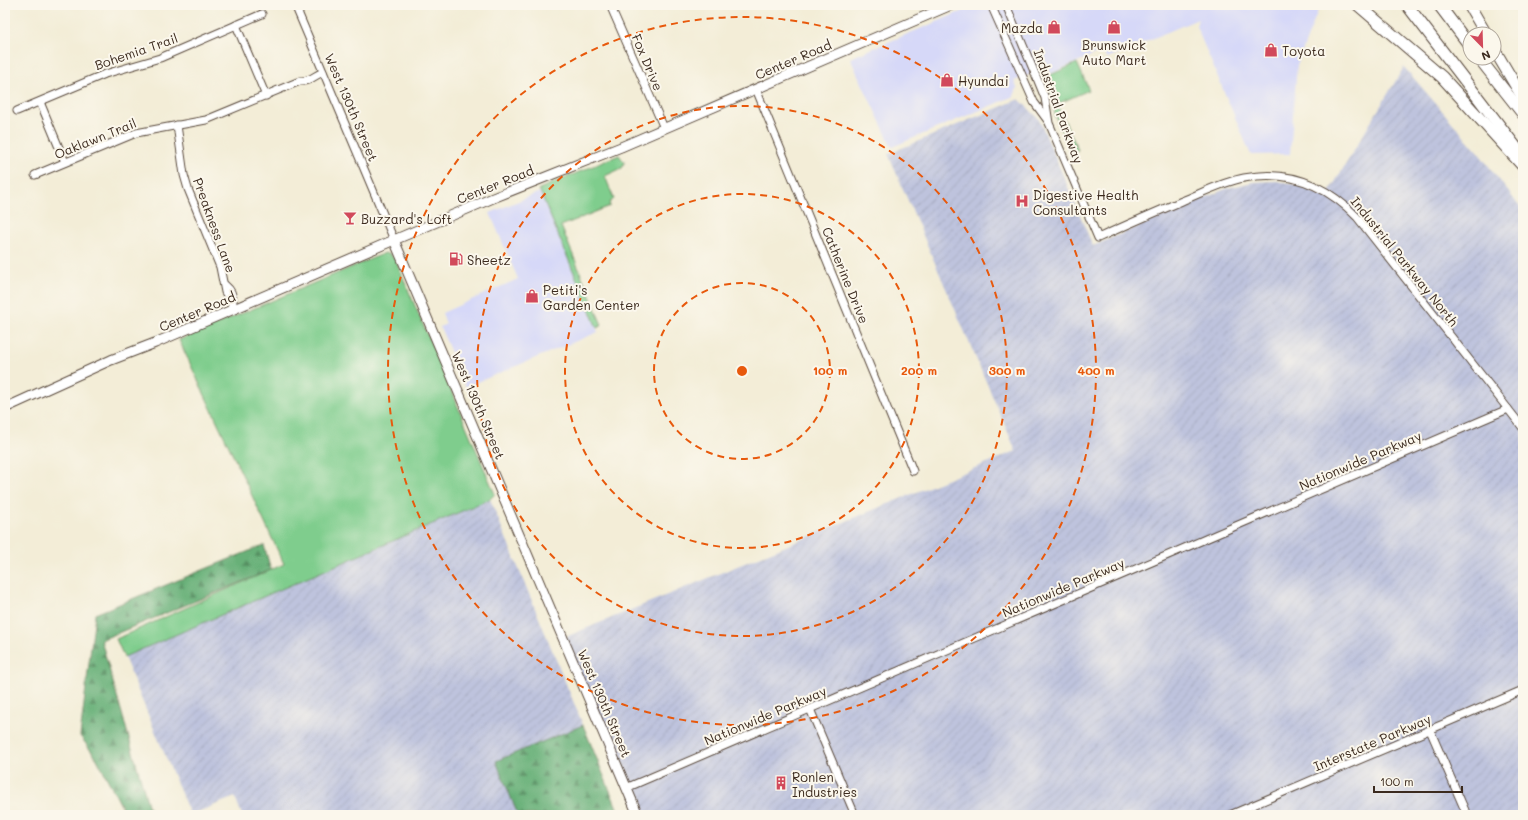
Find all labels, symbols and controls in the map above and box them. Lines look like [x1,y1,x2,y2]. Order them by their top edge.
place label: Mazda [1001,19,1043,36]
shop icon: Mazda [1046,19,1062,35]
shop icon: Brunswick Auto Mart [1106,19,1122,35]
north arrow [1462,26,1502,66]
street label: Bohemia Trail [92,29,180,73]
street label: Fox Drive [628,31,668,93]
street label: Center Road [752,35,834,83]
place label: Brunswick Auto Mart [1082,36,1146,68]
shop icon: Toyota [1263,42,1279,58]
place label: Toyota [1282,42,1325,59]
street label: Industrial Parkway [1030,46,1088,166]
text: N [1479,47,1493,64]
street label: West 130th Street [322,50,383,164]
shop icon: Hyundai [939,72,955,88]
place label: Hyundai [958,72,1009,89]
street label: Oaklawn Trail [51,114,139,162]
street label: Center Road [454,161,536,207]
street label: Preakness Lane [190,175,240,275]
place label: Digestive Health Consultants [1033,186,1138,218]
hospital icon: Digestive Health Consultants [1014,193,1030,209]
street label: Industrial Parkway North [1347,193,1463,329]
bar icon: Buzzard's Loft [342,210,358,226]
place label: Buzzard's Loft [361,210,452,227]
street label: Catherine Drive [819,224,873,326]
fuel station icon: Sheetz [448,251,464,267]
place label: Sheetz [467,251,511,268]
place label: Petiti's Garden Center [543,281,640,313]
street label: Center Road [156,287,238,335]
shop icon: Petiti's Garden Center [524,288,540,304]
street label: West 130th Street [449,348,510,462]
text: 100 m [813,362,847,378]
text: 200 m [901,362,937,378]
text: 300 m [989,362,1025,378]
text: 400 m [1078,362,1114,378]
centre of rings [735,364,749,378]
street label: Nationwide Parkway [1296,426,1424,493]
street label: Nationwide Parkway [999,553,1127,620]
street label: West 130th Street [575,646,636,760]
street label: Nationwide Parkway [701,681,829,748]
street label: Interstate Parkway [1311,710,1433,774]
place label: Ronlen Industries [792,768,857,800]
scale bar [1374,768,1462,794]
text: 100 m [1380,773,1414,789]
building icon: Ronlen Industries [773,775,789,791]

